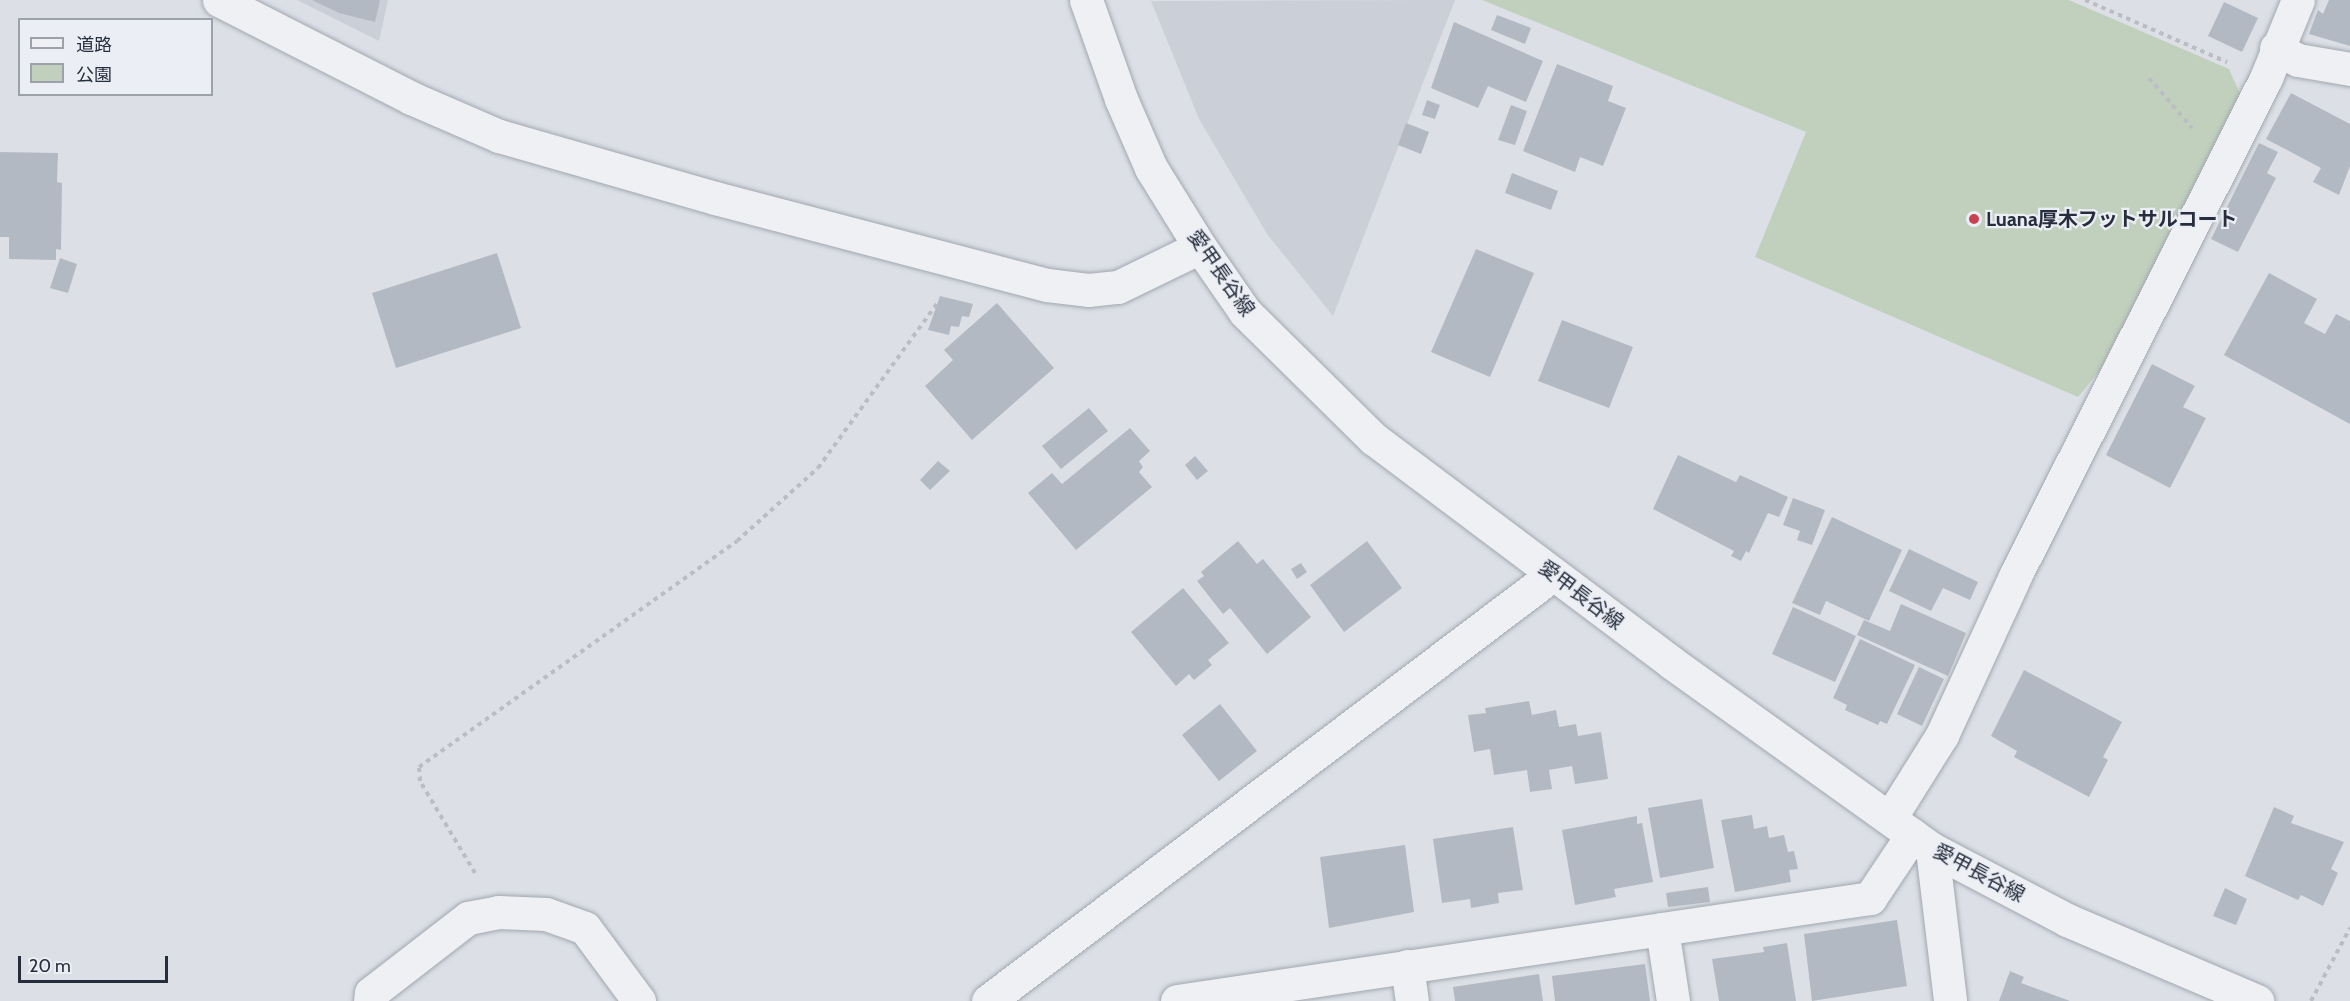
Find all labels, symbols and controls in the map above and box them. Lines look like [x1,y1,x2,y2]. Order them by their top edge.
legend [18,18,213,96]
text: 道路 [76,34,112,56]
text: 公園 [76,64,112,86]
place label: Luana厚木フットサルコート [1986,207,2238,231]
marker: Luana厚木フットサルコート [1967,212,1981,226]
street label: 愛甲長谷線 [1182,225,1260,321]
street label: 愛甲長谷線 [1534,555,1628,635]
street label: 愛甲長谷線 [1929,839,2029,907]
scale bar [21,944,171,982]
text: 20 m [29,955,71,977]

